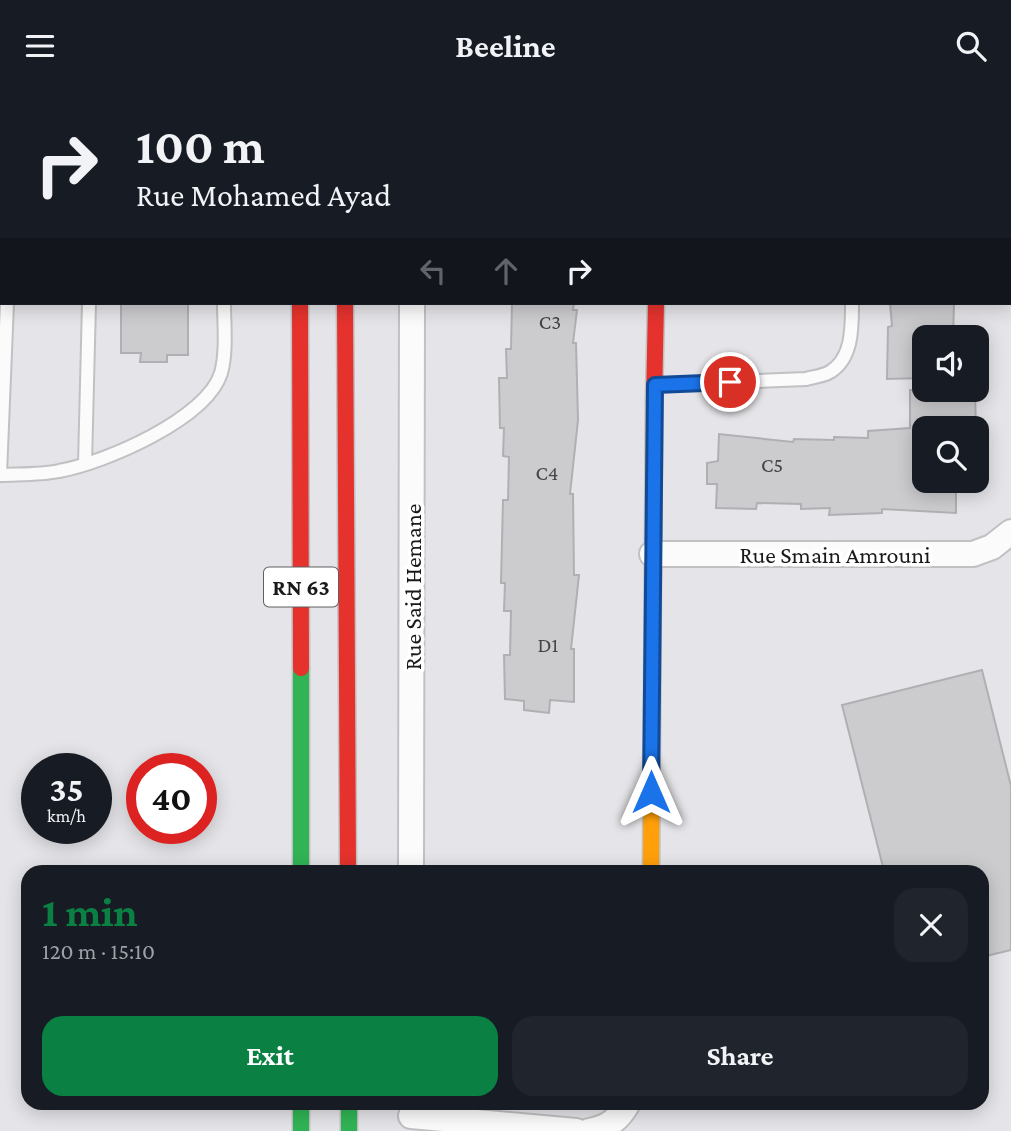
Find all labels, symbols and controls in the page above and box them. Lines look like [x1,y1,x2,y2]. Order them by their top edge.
icon: menu [21,27,59,65]
icon: search [952,27,990,65]
text: Beeline [455,28,556,64]
icon: right [21,119,112,210]
text: 100 m [136,119,265,174]
text: Rue Mohamed Ayad [136,177,391,213]
icon: left [414,252,452,290]
icon: ahead [487,252,525,290]
icon: right [560,252,598,290]
house number: C3 [539,310,561,334]
map controls [912,325,989,493]
button: sound [912,325,989,402]
pin [700,352,760,412]
icon: arrive [711,363,749,401]
button: search [912,416,989,493]
house number: C5 [761,453,783,477]
house number: C4 [535,461,559,485]
street label: Rue Said Hemane [399,504,426,670]
street label: Rue Smain Amrouni [740,541,930,568]
road number: RN 63 [264,567,338,607]
house number: D1 [538,633,559,657]
speed limit sign: 40 [126,753,217,844]
position arrow [614,755,688,829]
text: 35 [49,770,84,809]
text: km/h [47,806,86,826]
text: 1 min [42,888,138,935]
button: close [894,888,968,962]
text: 120 m · 15:10 [42,938,155,964]
button: Exit [42,1016,498,1096]
button: Share [512,1016,968,1096]

